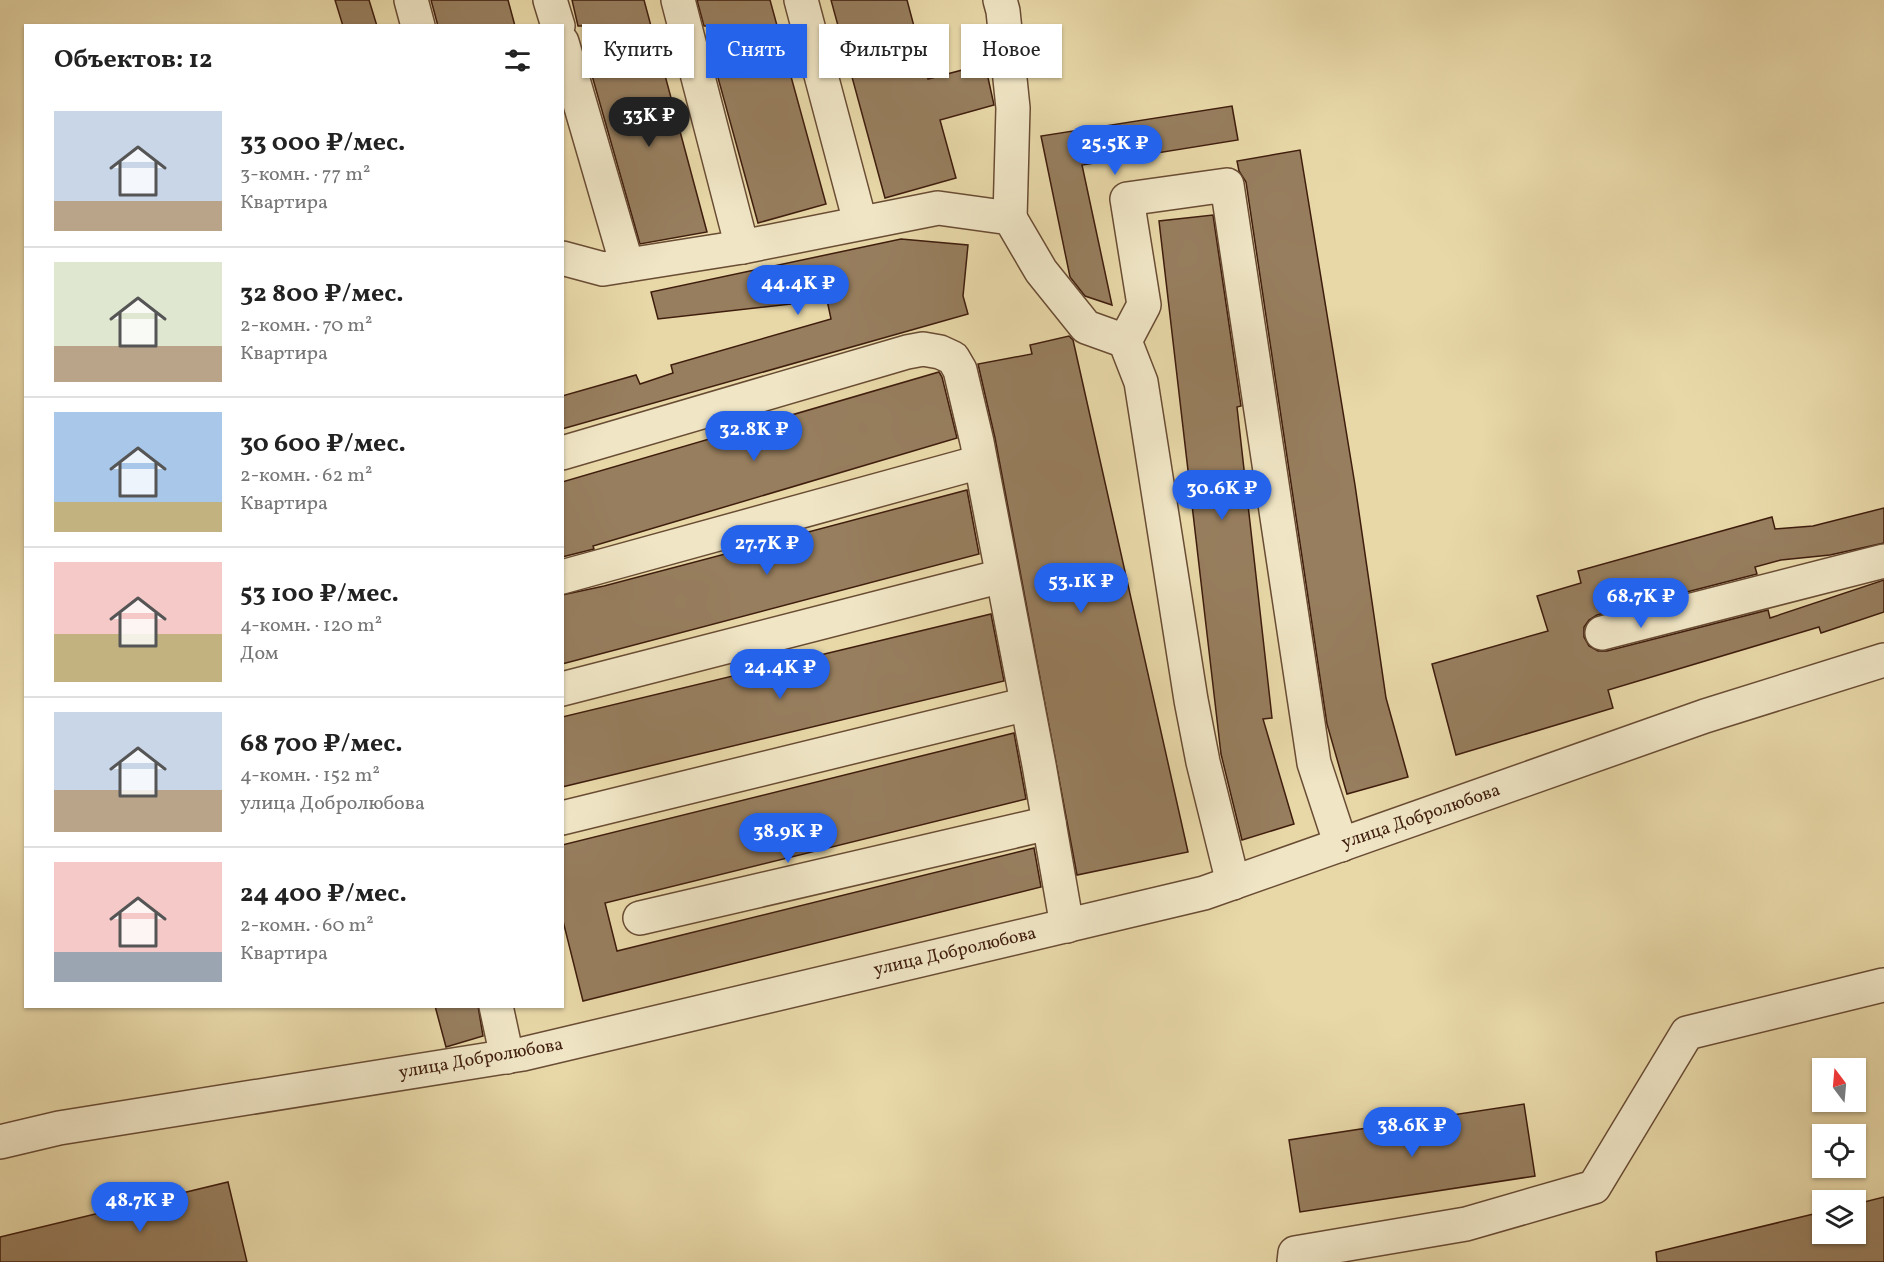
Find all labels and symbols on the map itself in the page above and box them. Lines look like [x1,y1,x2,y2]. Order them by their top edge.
pin: 33K ₽ [607,97,691,148]
pin: 25.5K ₽ [1060,125,1170,176]
pin: 44.4K ₽ [743,265,853,316]
pin: 32.8K ₽ [699,411,809,462]
pin: 30.6K ₽ [1167,470,1277,521]
pin: 27.7K ₽ [712,525,822,576]
pin: 53.1K ₽ [1026,563,1136,614]
pin: 68.7K ₽ [1586,578,1696,629]
pin: 24.4K ₽ [725,649,835,700]
street label: улица Добролюбова [1338,778,1504,856]
pin: 38.9K ₽ [733,813,843,864]
street label: улица Добролюбова [871,921,1039,983]
street label: улица Добролюбова [397,1032,565,1086]
north arrow [1812,1058,1866,1112]
pin: 38.6K ₽ [1357,1107,1467,1158]
pin: 48.7K ₽ [85,1182,195,1233]

